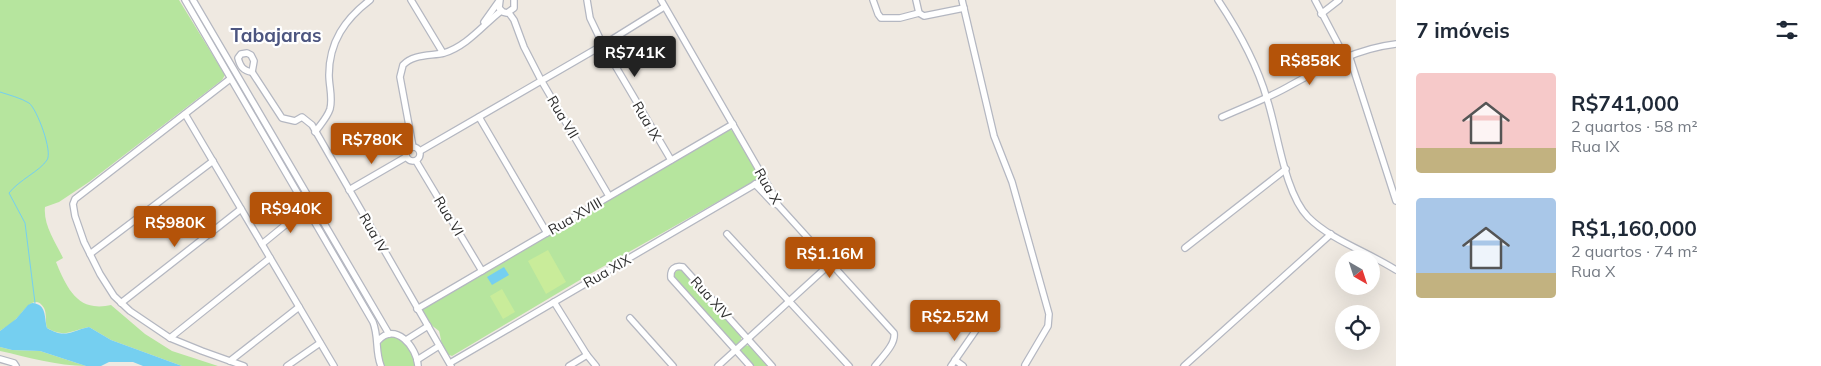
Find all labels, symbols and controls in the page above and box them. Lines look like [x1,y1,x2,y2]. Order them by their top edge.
icon: filters [1773,16,1801,44]
text: 7 imóveis [1416,17,1510,43]
district label: Tabajaras [230,23,322,47]
pin: R$741K [594,36,676,78]
text: R$741K [605,42,665,62]
pin: R$858K [1269,44,1351,86]
text: R$858K [1280,50,1340,70]
text: R$741,000 [1571,90,1679,116]
street label: Rua VII [543,92,583,142]
icon: home [1456,93,1516,153]
street label: Rua IX [629,98,665,144]
text: 2 quartos · 58 m² [1571,116,1698,136]
pin: R$780K [331,122,413,165]
text: R$780K [342,129,402,149]
text: Rua IX [1571,136,1620,156]
street label: Rua X [750,165,786,207]
pin: R$940K [250,192,332,234]
street label: Rua VI [430,193,468,239]
street label: Rua XVIII [545,193,605,239]
text: R$940K [261,198,321,218]
pin: R$980K [134,206,216,248]
street label: Rua IV [355,210,393,256]
text: R$980K [145,212,205,232]
text: R$1,160,000 [1571,215,1697,241]
icon: home [1456,218,1516,278]
pin: R$1.16M [784,236,876,279]
text: 2 quartos · 74 m² [1571,241,1698,261]
text: R$1.16M [796,243,864,263]
street label: Rua XIX [580,250,634,292]
north arrow [1335,250,1380,295]
map controls [1335,250,1380,350]
text: Rua X [1571,261,1616,281]
street label: Rua XIV [687,273,735,324]
pin: R$2.52M [909,300,1001,342]
button: locate [1335,305,1380,350]
text: R$2.52M [921,306,989,326]

